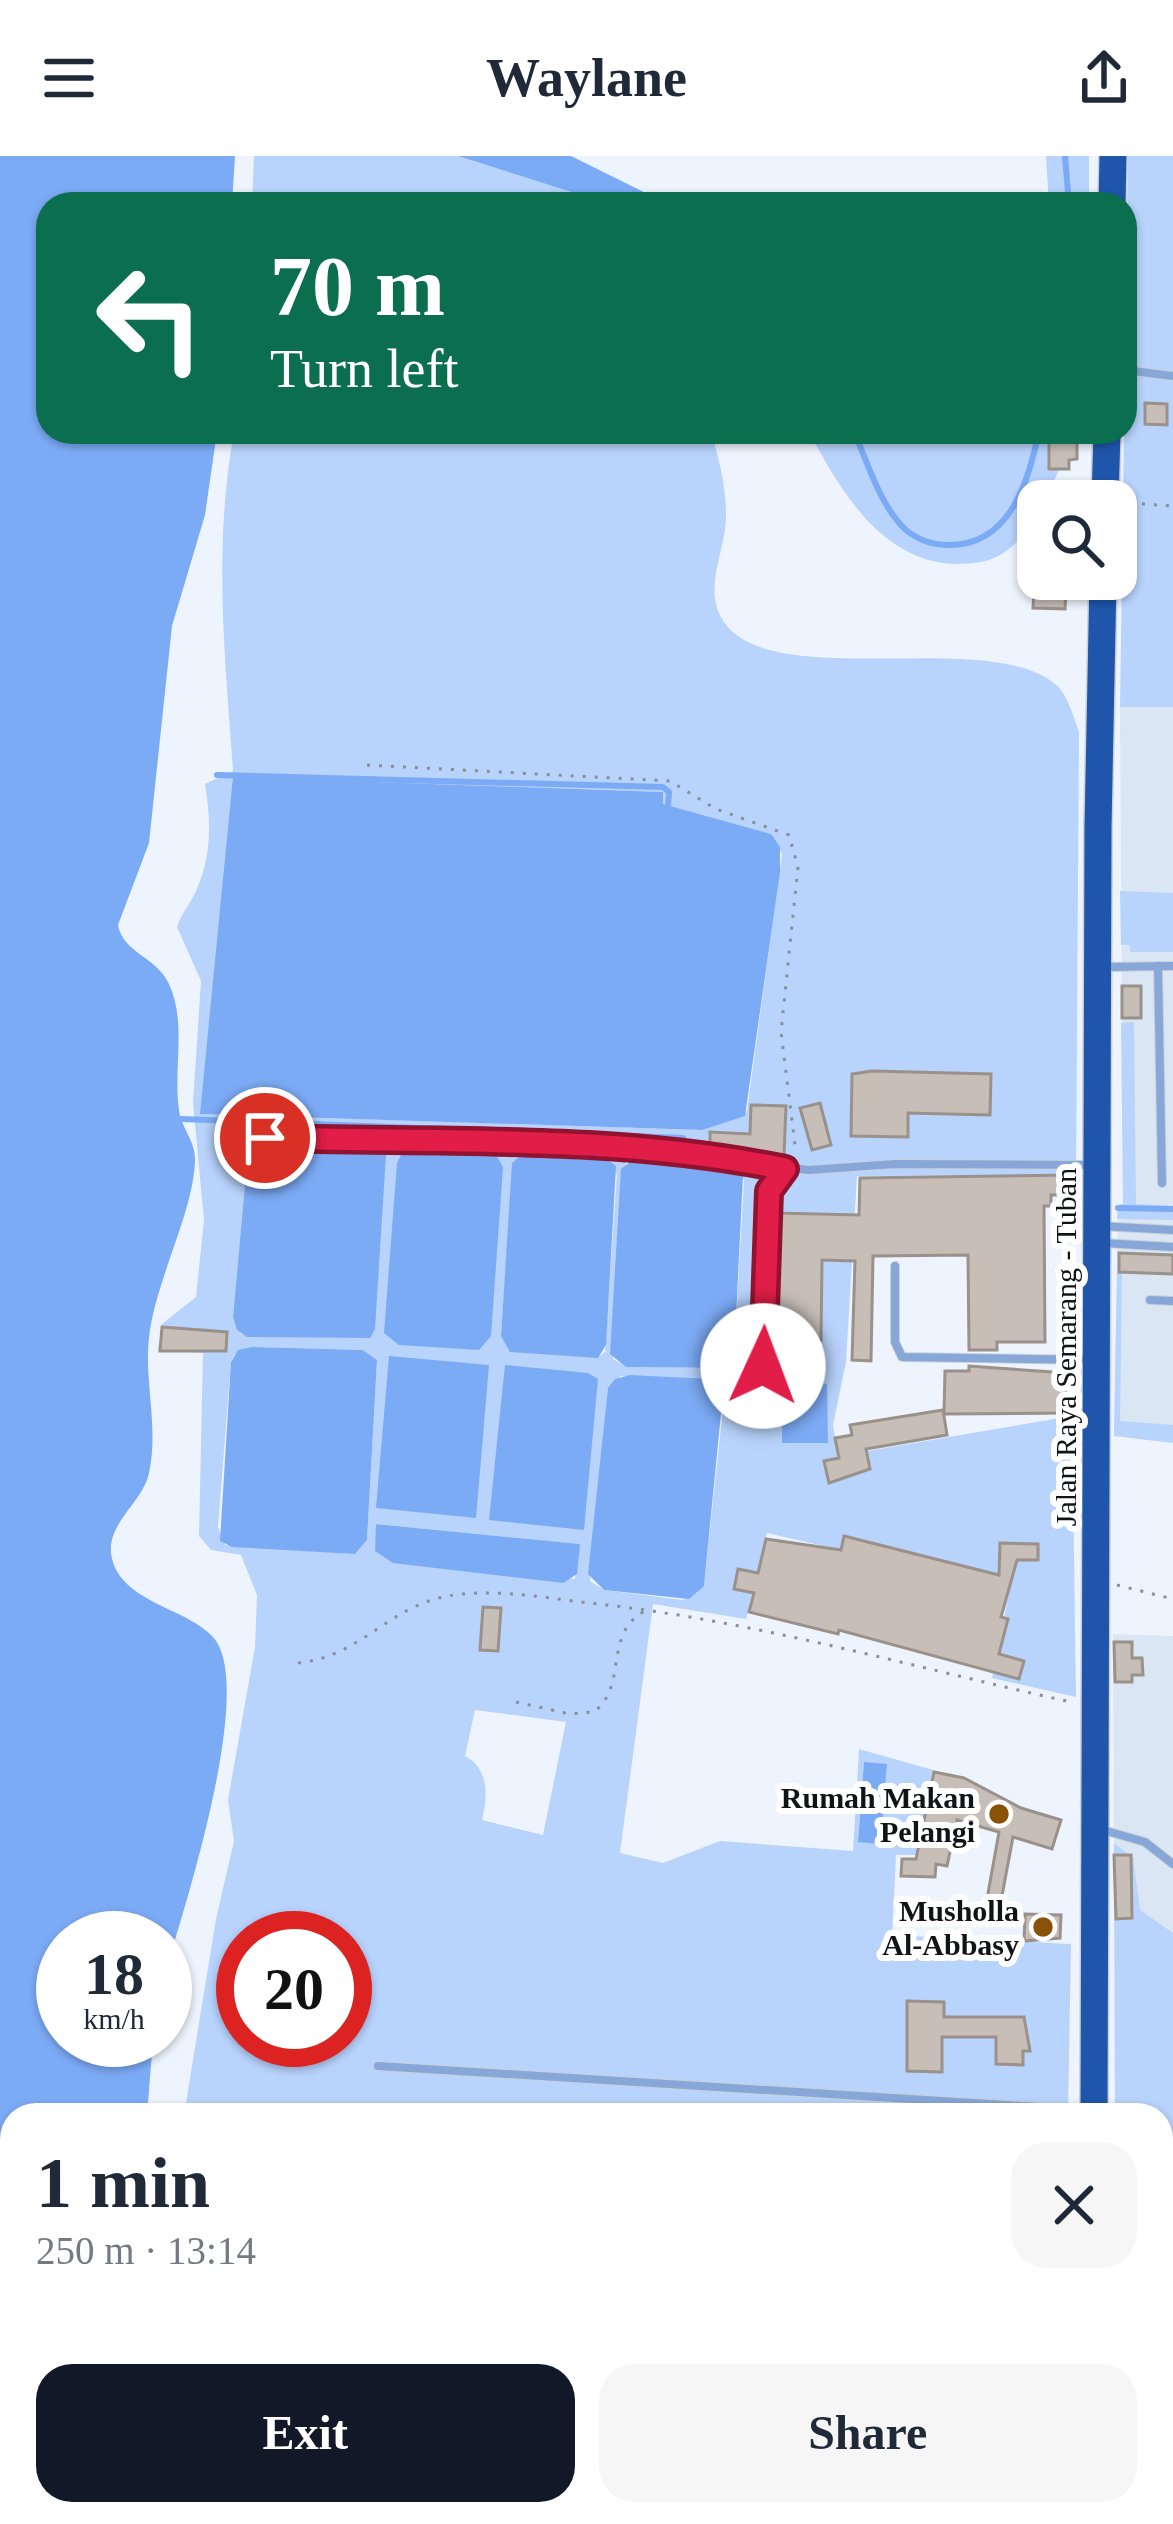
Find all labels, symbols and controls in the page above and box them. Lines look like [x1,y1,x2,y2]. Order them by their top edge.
icon: menu [36,45,102,111]
icon: share [1071,45,1137,111]
text: Waylane [486,48,687,108]
icon: left [72,240,228,396]
text: 70 m [270,240,445,333]
text: Turn left [270,339,459,399]
map controls [1017,480,1137,600]
button: search [1017,480,1137,600]
pin [214,1087,316,1189]
icon: arrive [232,1105,298,1171]
street label: Jalan Raya Semarang - Tuban [1049,1168,1082,1526]
position arrow [700,1303,826,1429]
place label: Rumah Makan Pelangi [781,1781,975,1848]
marker: Rumah Makan Pelangi [986,1801,1012,1827]
place label: Musholla Al-Abbasy [882,1894,1019,1961]
speed limit sign: 20 [216,1911,372,2067]
marker: Musholla Al-Abbasy [1030,1914,1056,1940]
text: 18 [84,1941,144,2007]
text: km/h [83,2002,145,2035]
button: close [1011,2142,1137,2268]
text: 1 min [36,2143,210,2223]
text: 250 m · 13:14 [36,2229,256,2272]
button: Exit [36,2364,575,2502]
button: Share [599,2364,1137,2502]

